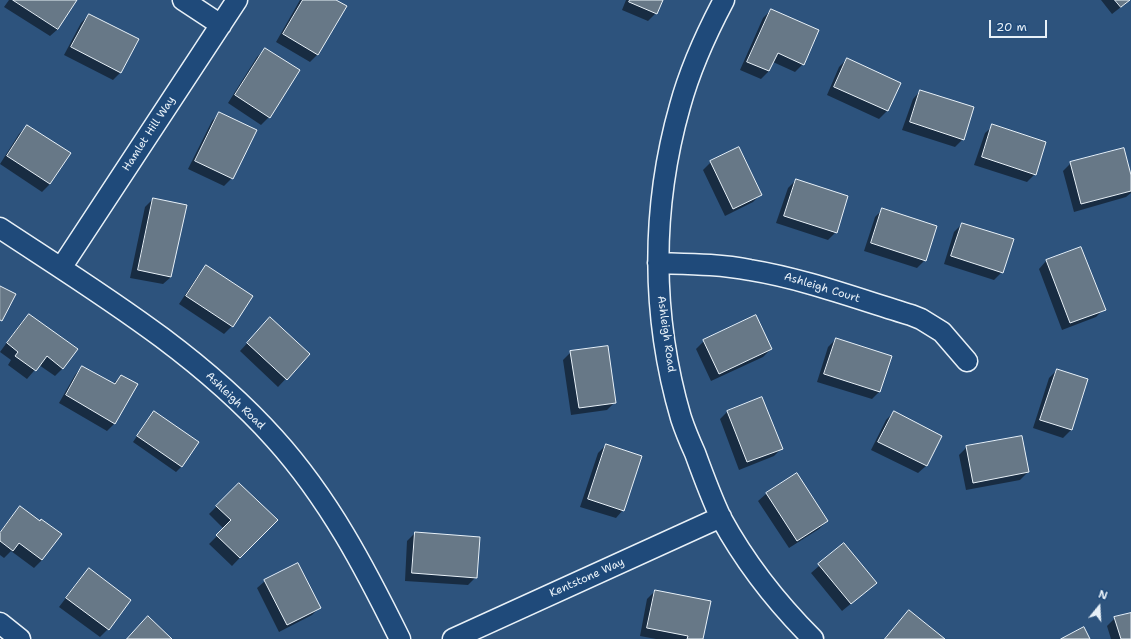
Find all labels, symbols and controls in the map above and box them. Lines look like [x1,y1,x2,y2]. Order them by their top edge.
scale bar [991,12,1049,38]
text: 20 m [996,19,1027,35]
street label: Hamlet Hill Way [120,94,178,174]
street label: Ashleigh Court [782,270,862,306]
street label: Ashleigh Road [654,295,678,373]
street label: Ashleigh Road [203,369,267,433]
street label: Kentstone Way [548,556,626,600]
north arrow [1079,587,1119,627]
text: N [1096,587,1109,604]

